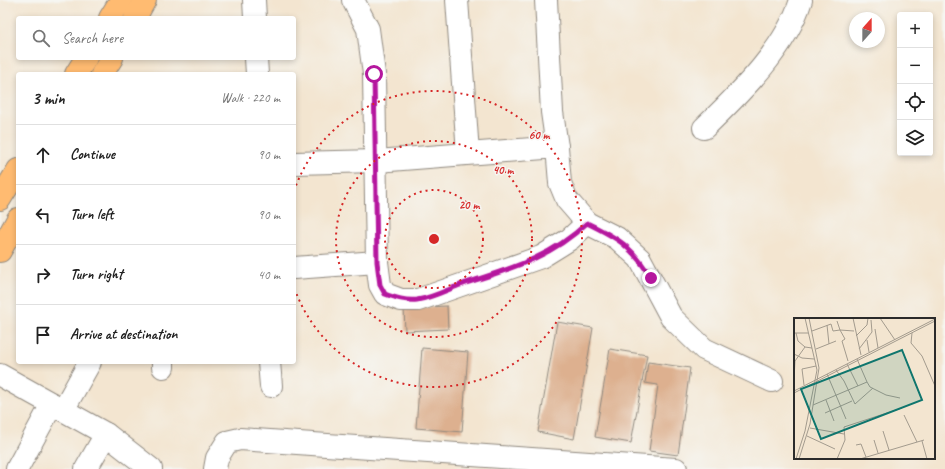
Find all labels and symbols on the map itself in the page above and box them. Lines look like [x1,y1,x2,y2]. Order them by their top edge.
north arrow [849,12,885,48]
route start [365,65,383,83]
text: 60 m [529,127,551,143]
text: 40 m [493,162,514,178]
text: 20 m [459,197,480,213]
centre of rings [427,232,441,246]
route end [642,269,660,287]
inset map [794,318,935,459]

